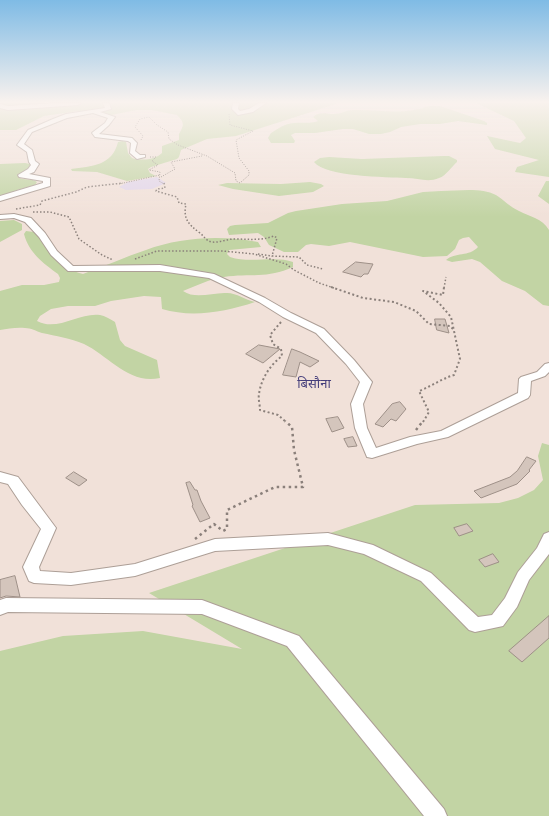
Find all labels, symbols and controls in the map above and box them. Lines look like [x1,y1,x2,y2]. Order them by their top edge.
district label: बिसौना [297,376,331,392]

